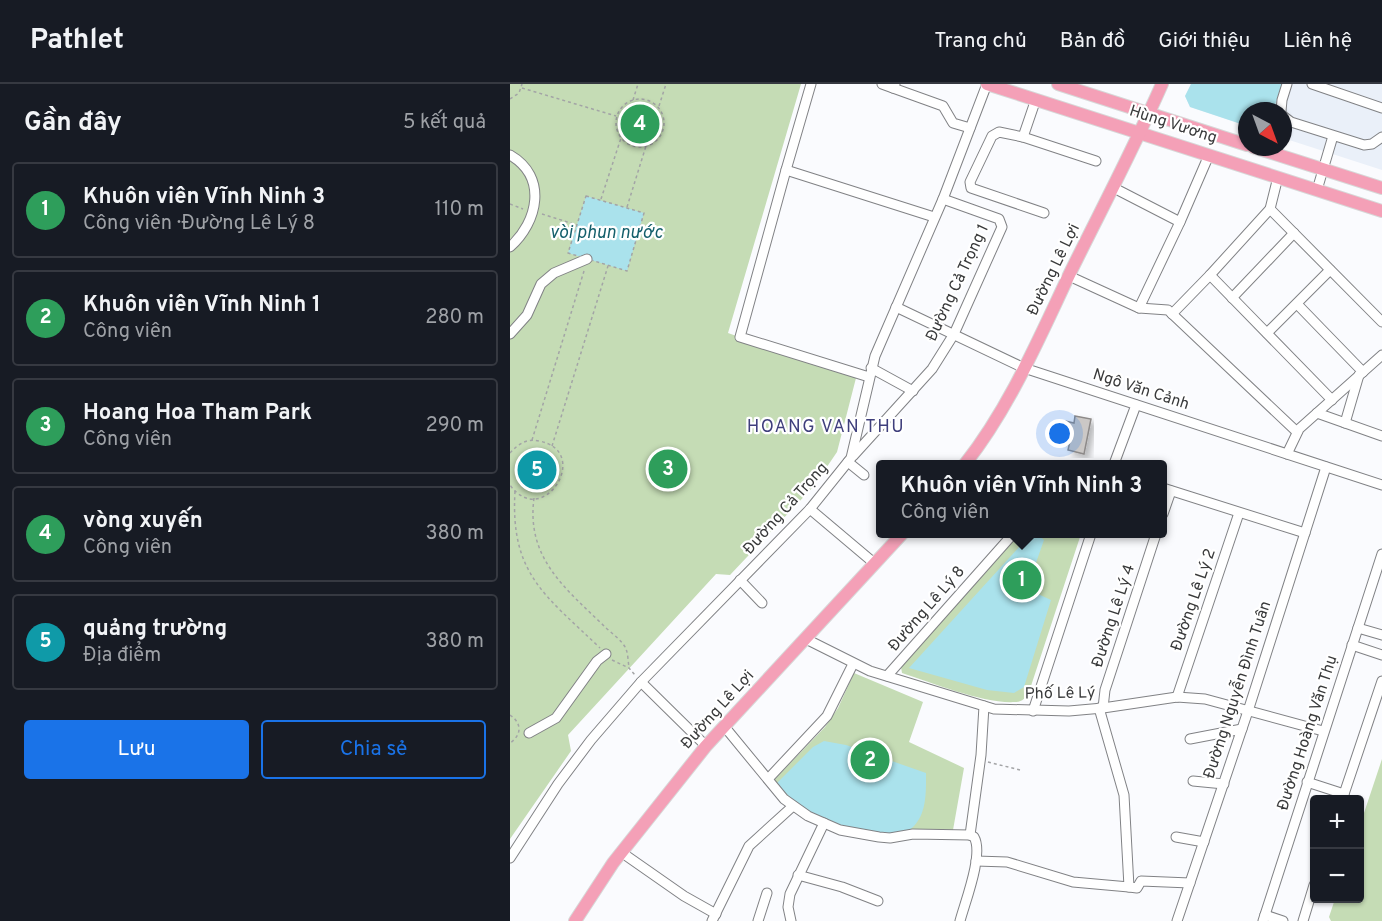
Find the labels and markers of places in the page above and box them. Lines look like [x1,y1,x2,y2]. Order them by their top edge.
pin: 4 [620,102,660,147]
pin: 3 [648,446,688,492]
pin: 5 [518,448,556,492]
pin: 1 [1002,558,1042,602]
pin: 2 [850,738,890,782]

